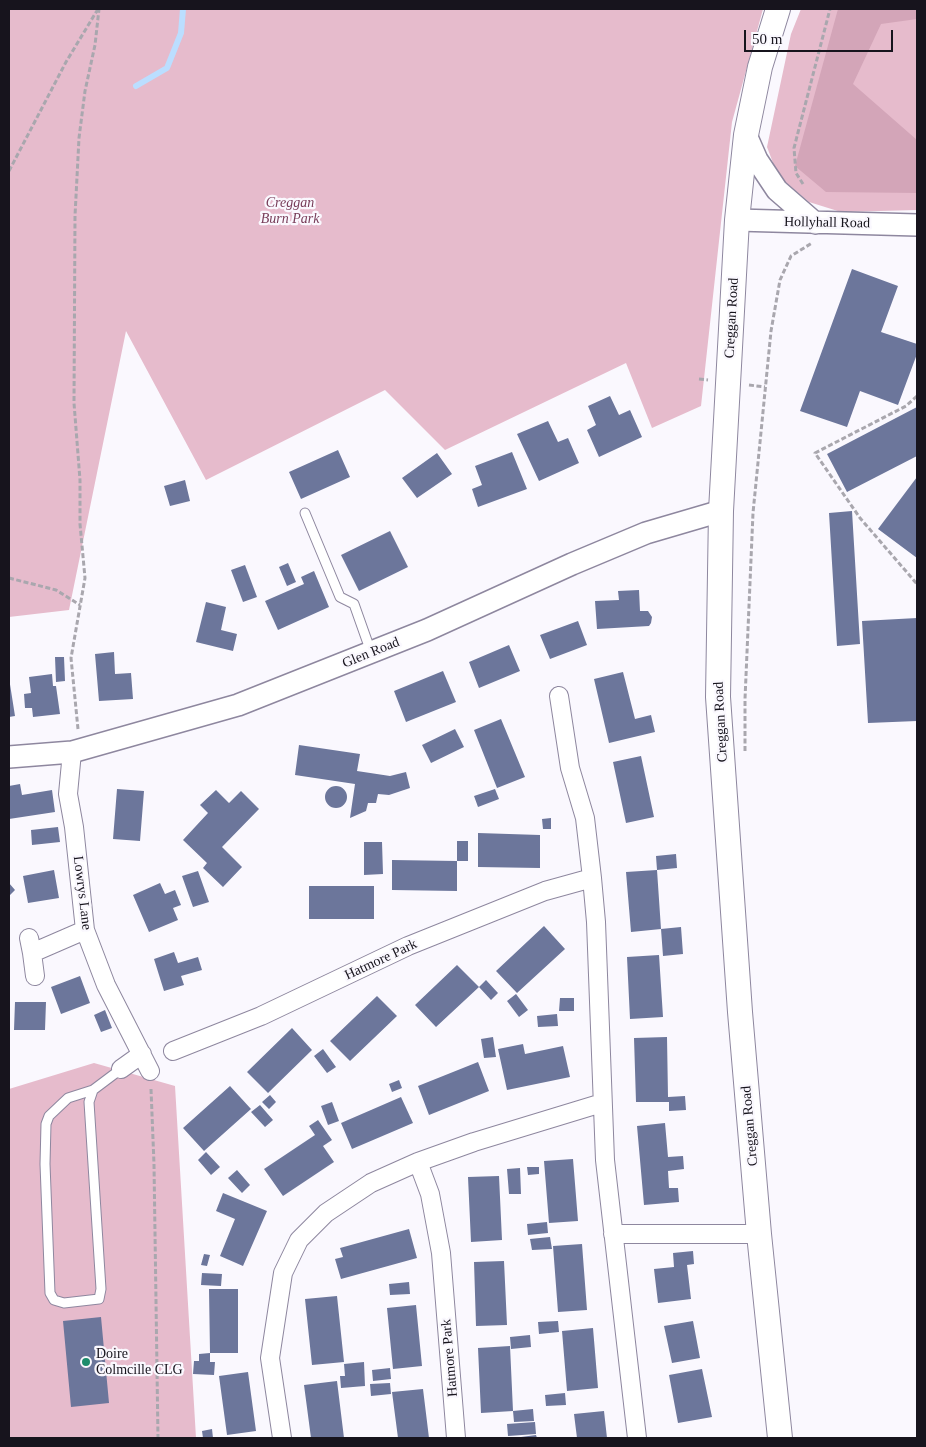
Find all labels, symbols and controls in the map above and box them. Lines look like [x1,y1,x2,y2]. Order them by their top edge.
scale bar [746,20,895,52]
text: 50 m [752,31,782,47]
park label: Creggan Burn Park [261,195,319,228]
street label: Hollyhall Road [784,214,870,232]
street label: Creggan Road [722,277,742,359]
street label: Glen Road [340,634,402,672]
street label: Creggan Road [711,681,731,763]
street label: Lowrys Lane [69,855,95,931]
street label: Hatmore Park [342,936,420,984]
street label: Creggan Road [738,1085,762,1167]
street label: Hatmore Park [438,1318,462,1398]
place label: Doire Colmcille CLG [96,1346,183,1378]
marker: Doire Colmcille CLG [80,1356,92,1368]

